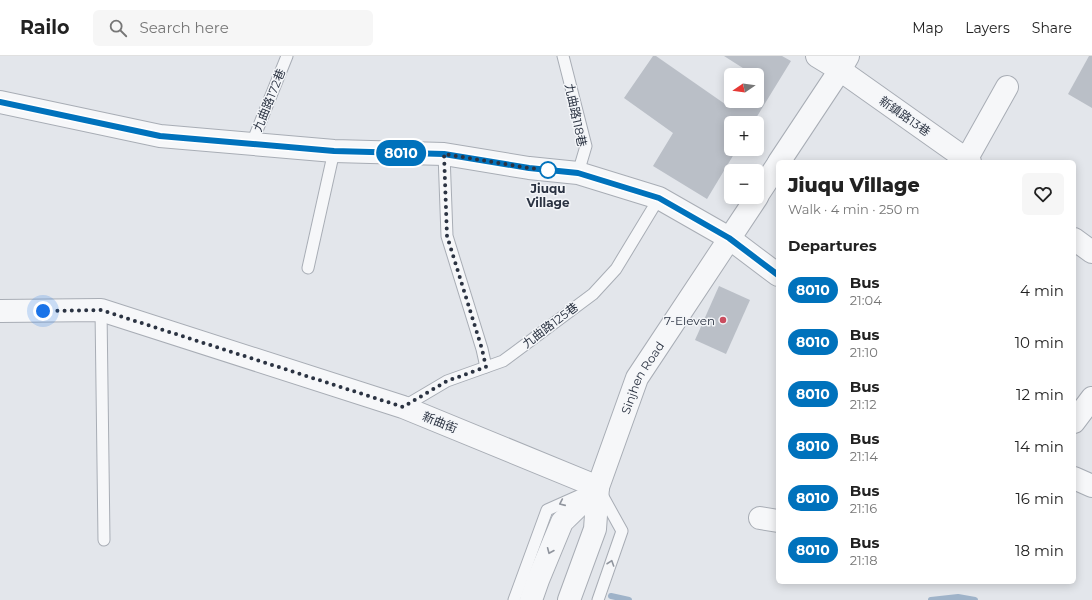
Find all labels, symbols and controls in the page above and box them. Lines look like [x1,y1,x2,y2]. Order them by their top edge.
search box [93,10,373,46]
text: Railo [20,16,69,39]
icon: search [107,17,129,39]
text: Search here [139,18,229,37]
text: Map [912,19,943,37]
text: Layers [965,19,1010,37]
text: Share [1032,19,1072,37]
street label: 九曲路172巷 [250,66,288,134]
north arrow [724,68,764,108]
map controls [724,68,764,204]
street label: 九曲路118巷 [562,82,590,148]
street label: 新鎮路13巷 [876,93,934,139]
button: + [724,116,764,156]
line badge: 8010 [373,140,429,166]
text: 8010 [384,144,418,162]
marker: Jiuqu Village [539,161,557,179]
button: − [724,164,764,204]
button: heart [1022,173,1064,215]
text: Jiuqu Village [788,174,920,197]
place label: Jiuqu Village [525,181,570,210]
text: Walk · 4 min · 250 m [788,201,919,217]
text: Departures [788,236,877,255]
text: Bus [850,273,879,292]
text: 8010 [796,281,830,299]
text: 4 min [1020,281,1064,300]
text: 21:04 [850,292,882,308]
street label: 九曲路125巷 [519,299,581,351]
your location [33,301,53,321]
place label: 7-Eleven [664,313,715,328]
marker: 7-Eleven [718,315,728,325]
text: Bus [850,325,879,344]
text: 8010 [796,333,830,351]
text: 10 min [1015,333,1064,352]
street label: Sinjhen Road [617,338,667,416]
text: 21:10 [850,344,878,360]
text: Bus [850,377,879,396]
text: 8010 [796,385,830,403]
text: 12 min [1016,385,1064,404]
text: 21:12 [850,396,877,412]
street label: 新曲街 [420,408,460,436]
text: Bus [850,429,879,448]
text: 8010 [796,437,830,455]
text: 14 min [1015,437,1064,456]
text: 21:14 [850,448,878,464]
text: Bus [850,481,879,500]
text: 8010 [796,489,830,507]
text: 16 min [1015,489,1064,508]
one-way arrow [559,498,567,506]
text: 21:16 [850,500,877,516]
text: Bus [850,533,879,552]
text: 8010 [796,541,830,559]
text: 18 min [1015,541,1064,560]
one-way arrow [547,547,555,554]
text: 21:18 [850,552,878,568]
one-way arrow [606,560,615,567]

